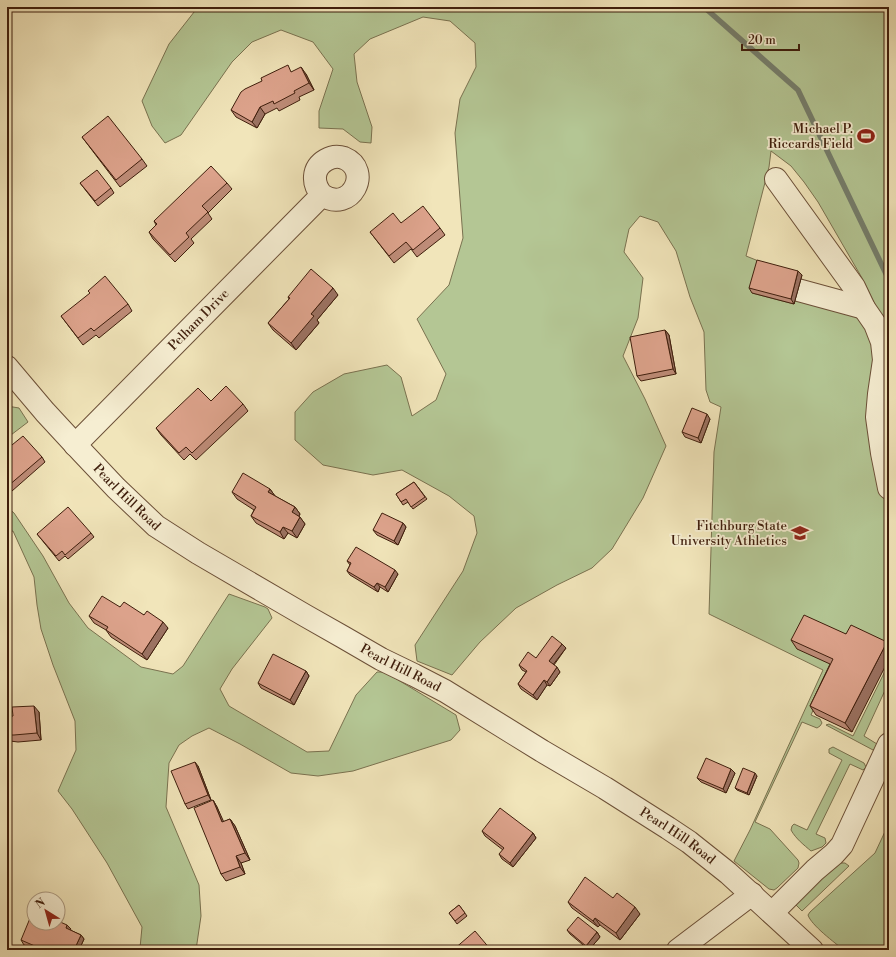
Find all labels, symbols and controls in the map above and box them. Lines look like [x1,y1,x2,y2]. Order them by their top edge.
scale bar [742,26,799,52]
text: 20 m [748,33,776,48]
place label: Michael P. Riccards Field [768,121,854,152]
sports icon: Michael P. Riccards Field [856,126,876,146]
street label: Pelham Drive [165,285,233,354]
street label: Pearl Hill Road [89,461,164,534]
place label: Fitchburg State University Athletics [671,518,787,549]
school or university icon: Fitchburg State University Athletics [790,523,810,543]
street label: Pearl Hill Road [357,641,444,696]
street label: Pearl Hill Road [637,804,719,868]
north arrow [26,891,66,931]
text: N [33,895,49,912]

